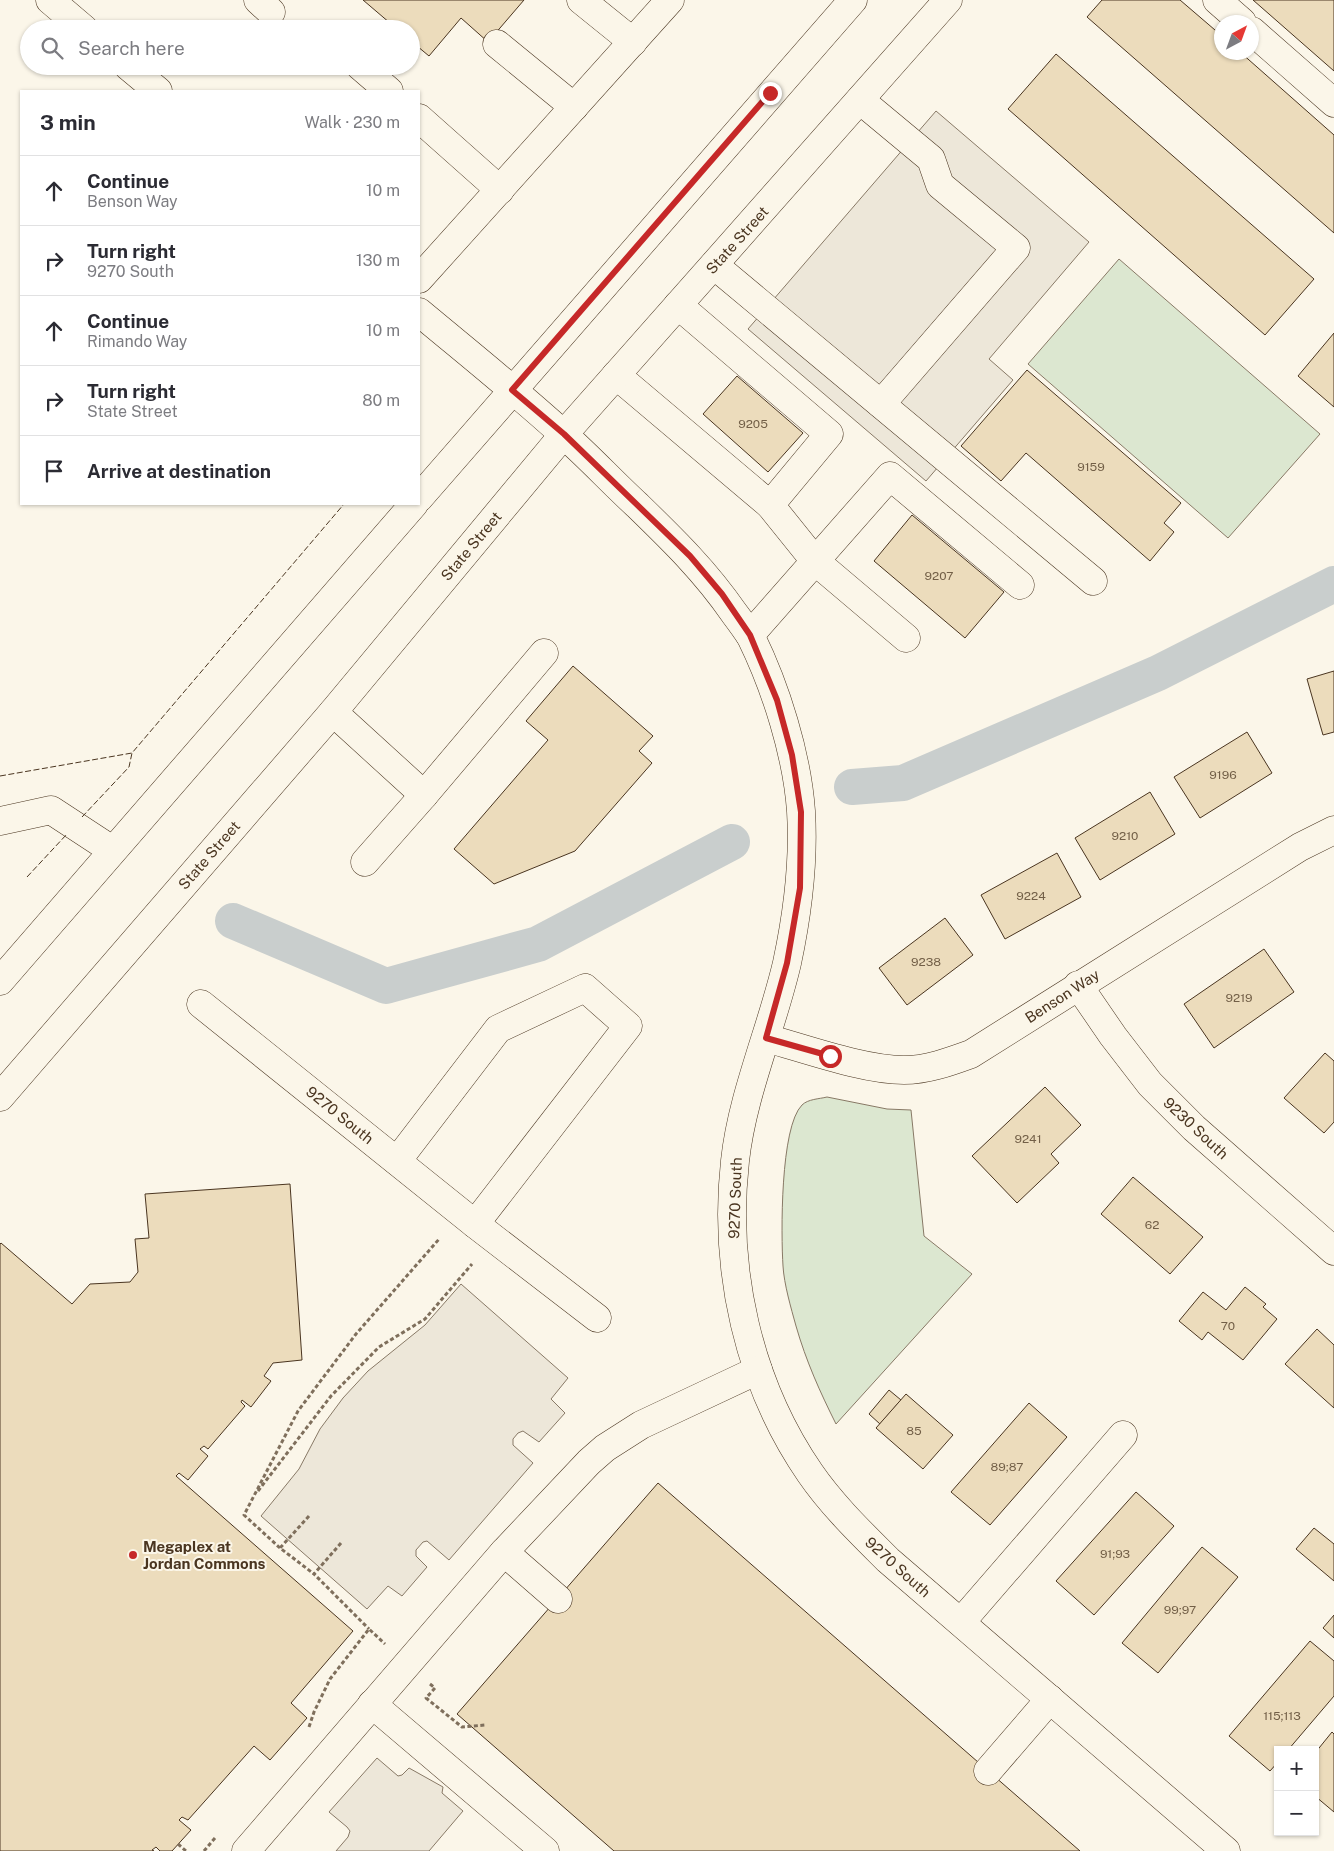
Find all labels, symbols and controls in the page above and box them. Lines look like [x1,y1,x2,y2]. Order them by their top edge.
north arrow [1214,15,1259,60]
search box [20,20,420,75]
icon: search [38,34,66,62]
text: Search here [78,37,185,59]
route end [759,82,782,105]
text: 3 min [40,110,96,135]
text: Walk · 230 m [304,113,400,132]
text: Continue [87,170,169,192]
icon: ahead [40,177,68,205]
text: 10 m [366,181,400,200]
text: Benson Way [87,192,178,211]
street label: State Street [702,203,772,277]
text: Turn right [87,240,176,262]
icon: right [40,247,68,275]
text: 130 m [356,251,400,270]
text: 9270 South [87,262,174,281]
text: Continue [87,310,169,332]
icon: ahead [40,317,68,345]
text: 10 m [366,321,400,340]
text: Rimando Way [87,332,187,351]
text: Turn right [87,380,176,402]
icon: right [40,387,68,415]
text: 80 m [362,391,400,410]
text: State Street [87,402,178,421]
house number: 9205 [738,417,768,431]
icon: arrive [40,457,68,485]
text: Arrive at destination [87,460,271,482]
house number: 9159 [1077,460,1105,474]
street label: State Street [437,508,505,584]
house number: 9207 [925,569,953,583]
house number: 9196 [1209,768,1237,782]
street label: State Street [175,817,243,893]
house number: 9210 [1112,829,1138,843]
house number: 9224 [1016,889,1046,903]
house number: 9238 [911,955,941,969]
street label: Benson Way [1022,966,1102,1026]
house number: 9219 [1225,991,1253,1005]
route start [819,1045,842,1068]
street label: 9270 South [303,1083,377,1147]
street label: 9230 South [1160,1094,1232,1162]
house number: 9241 [1014,1132,1042,1146]
street label: 9270 South [725,1157,745,1239]
house number: 62 [1145,1218,1159,1232]
house number: 70 [1221,1319,1235,1333]
house number: 85 [906,1424,922,1438]
house number: 89;87 [991,1460,1023,1474]
street label: 9270 South [862,1533,934,1601]
place label: Megaplex at Jordan Commons [143,1538,265,1572]
house number: 91;93 [1100,1547,1130,1561]
marker: Megaplex at Jordan Commons [127,1549,139,1561]
house number: 99;97 [1164,1603,1196,1617]
house number: 115;113 [1263,1709,1301,1723]
map controls [1274,1746,1319,1836]
button: + [1274,1746,1319,1791]
button: − [1274,1791,1319,1836]

